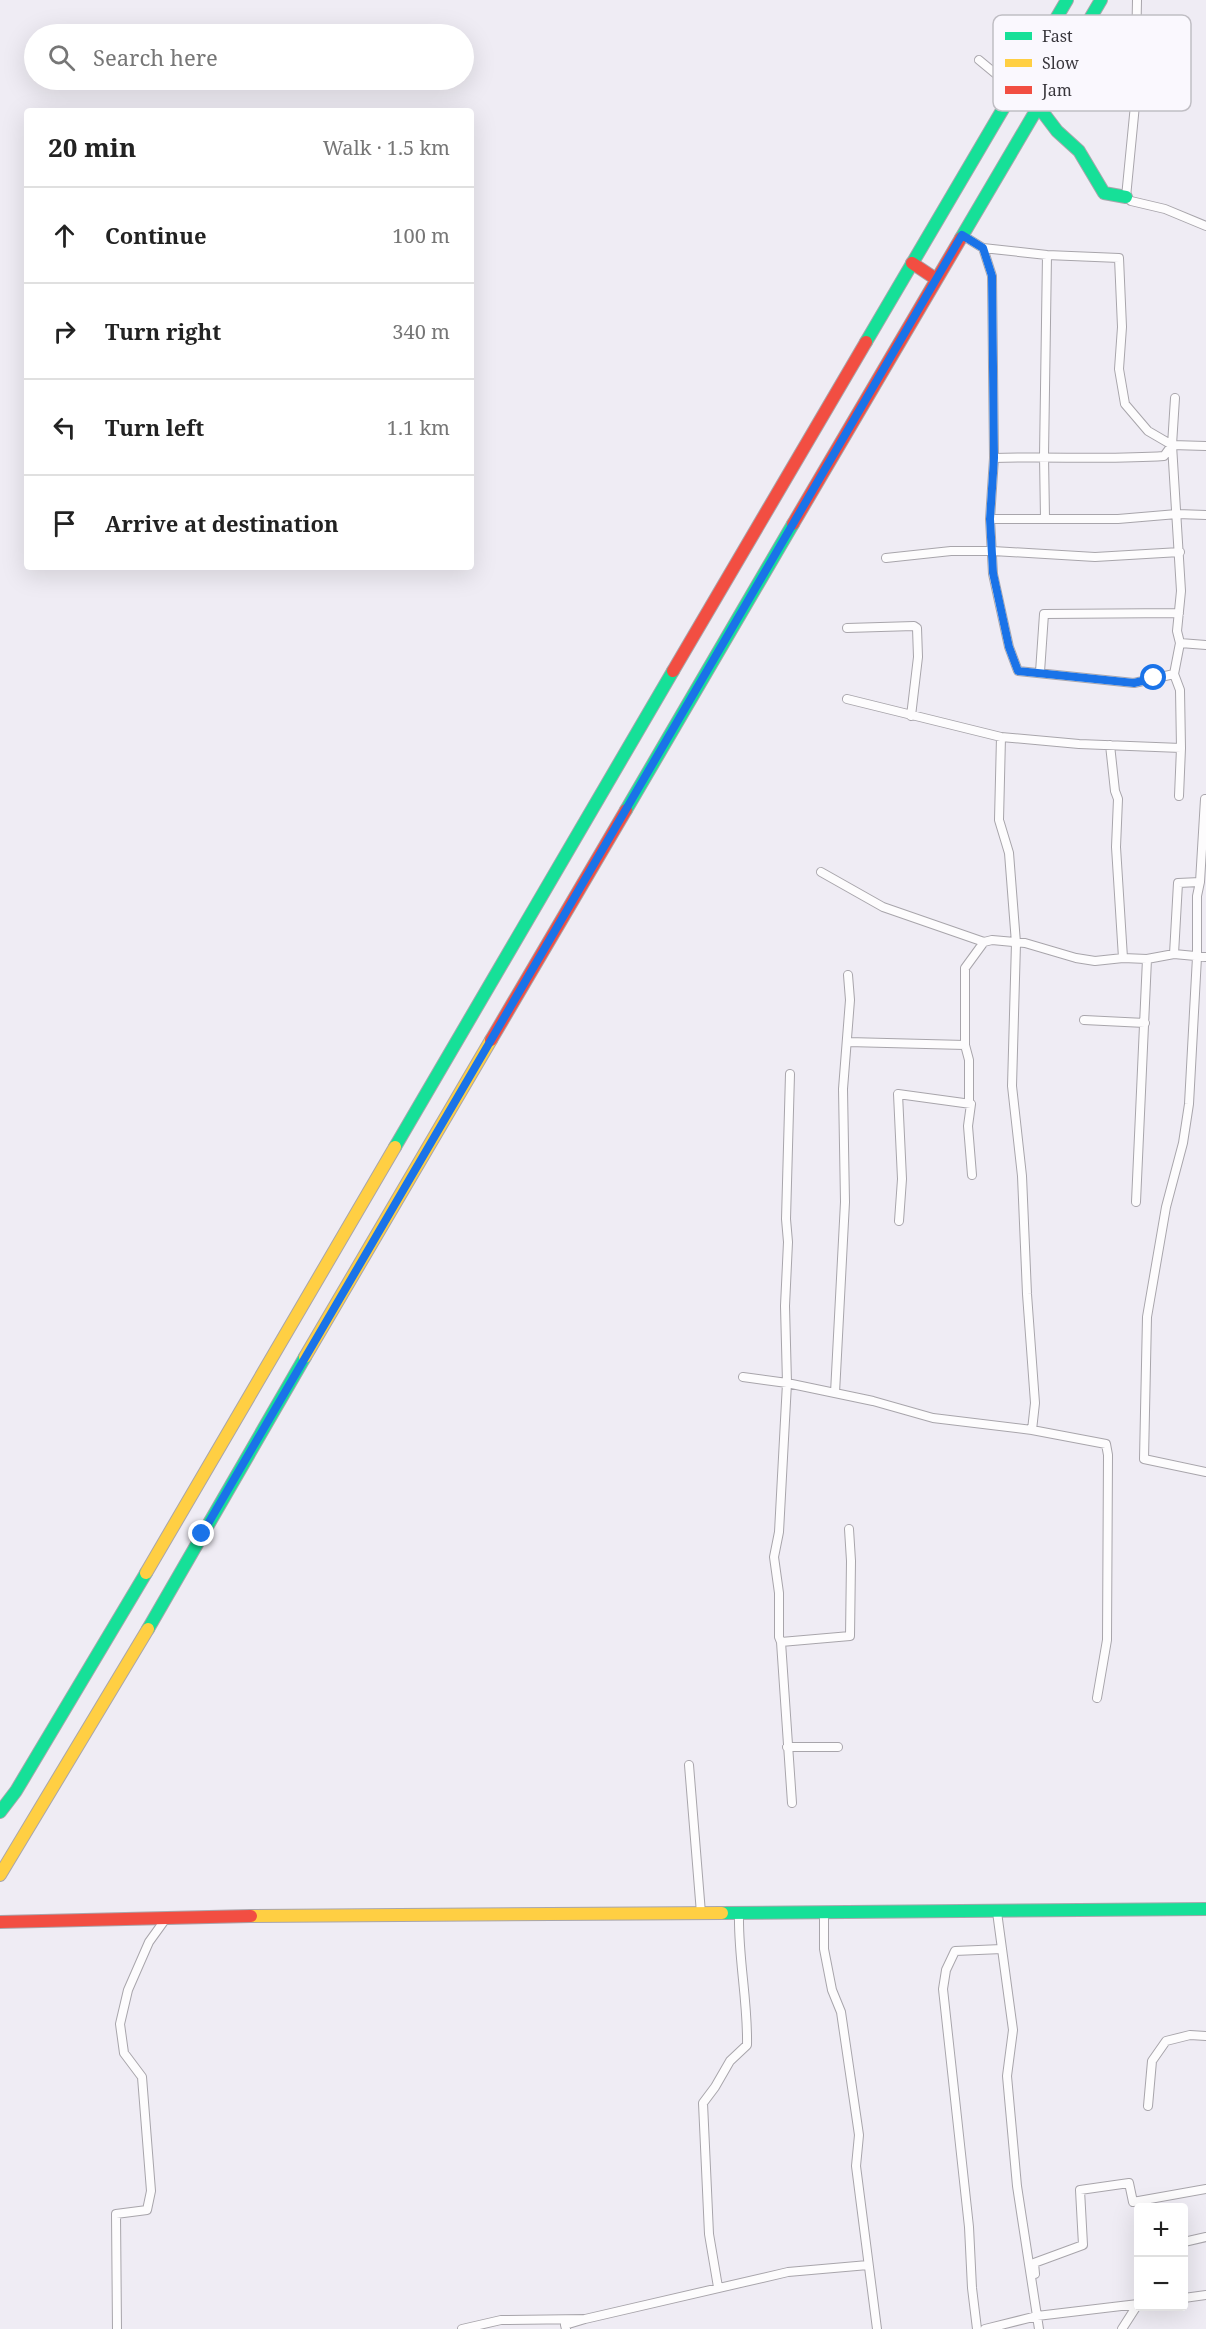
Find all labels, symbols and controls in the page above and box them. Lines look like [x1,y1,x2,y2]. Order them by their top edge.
legend [993,15,1191,111]
search box [24,24,474,90]
text: Fast [1042,25,1073,47]
icon: search [45,41,78,74]
text: Search here [93,42,218,72]
text: Slow [1042,52,1079,74]
text: Jam [1041,79,1072,101]
text: 20 min [48,129,136,165]
text: Walk · 1.5 km [323,134,450,161]
icon: ahead [48,219,81,252]
text: Continue [105,220,207,250]
text: 100 m [392,222,450,249]
icon: right [48,315,81,348]
text: Turn right [105,316,221,346]
text: 340 m [392,318,450,345]
icon: left [48,411,81,444]
text: Turn left [105,412,204,442]
text: 1.1 km [387,414,450,441]
icon: arrive [48,507,81,540]
text: Arrive at destination [105,508,339,538]
route start [1140,664,1166,690]
route end [188,1520,214,1546]
map controls [1134,2203,1188,2311]
button: + [1134,2203,1188,2257]
button: − [1134,2257,1188,2311]

